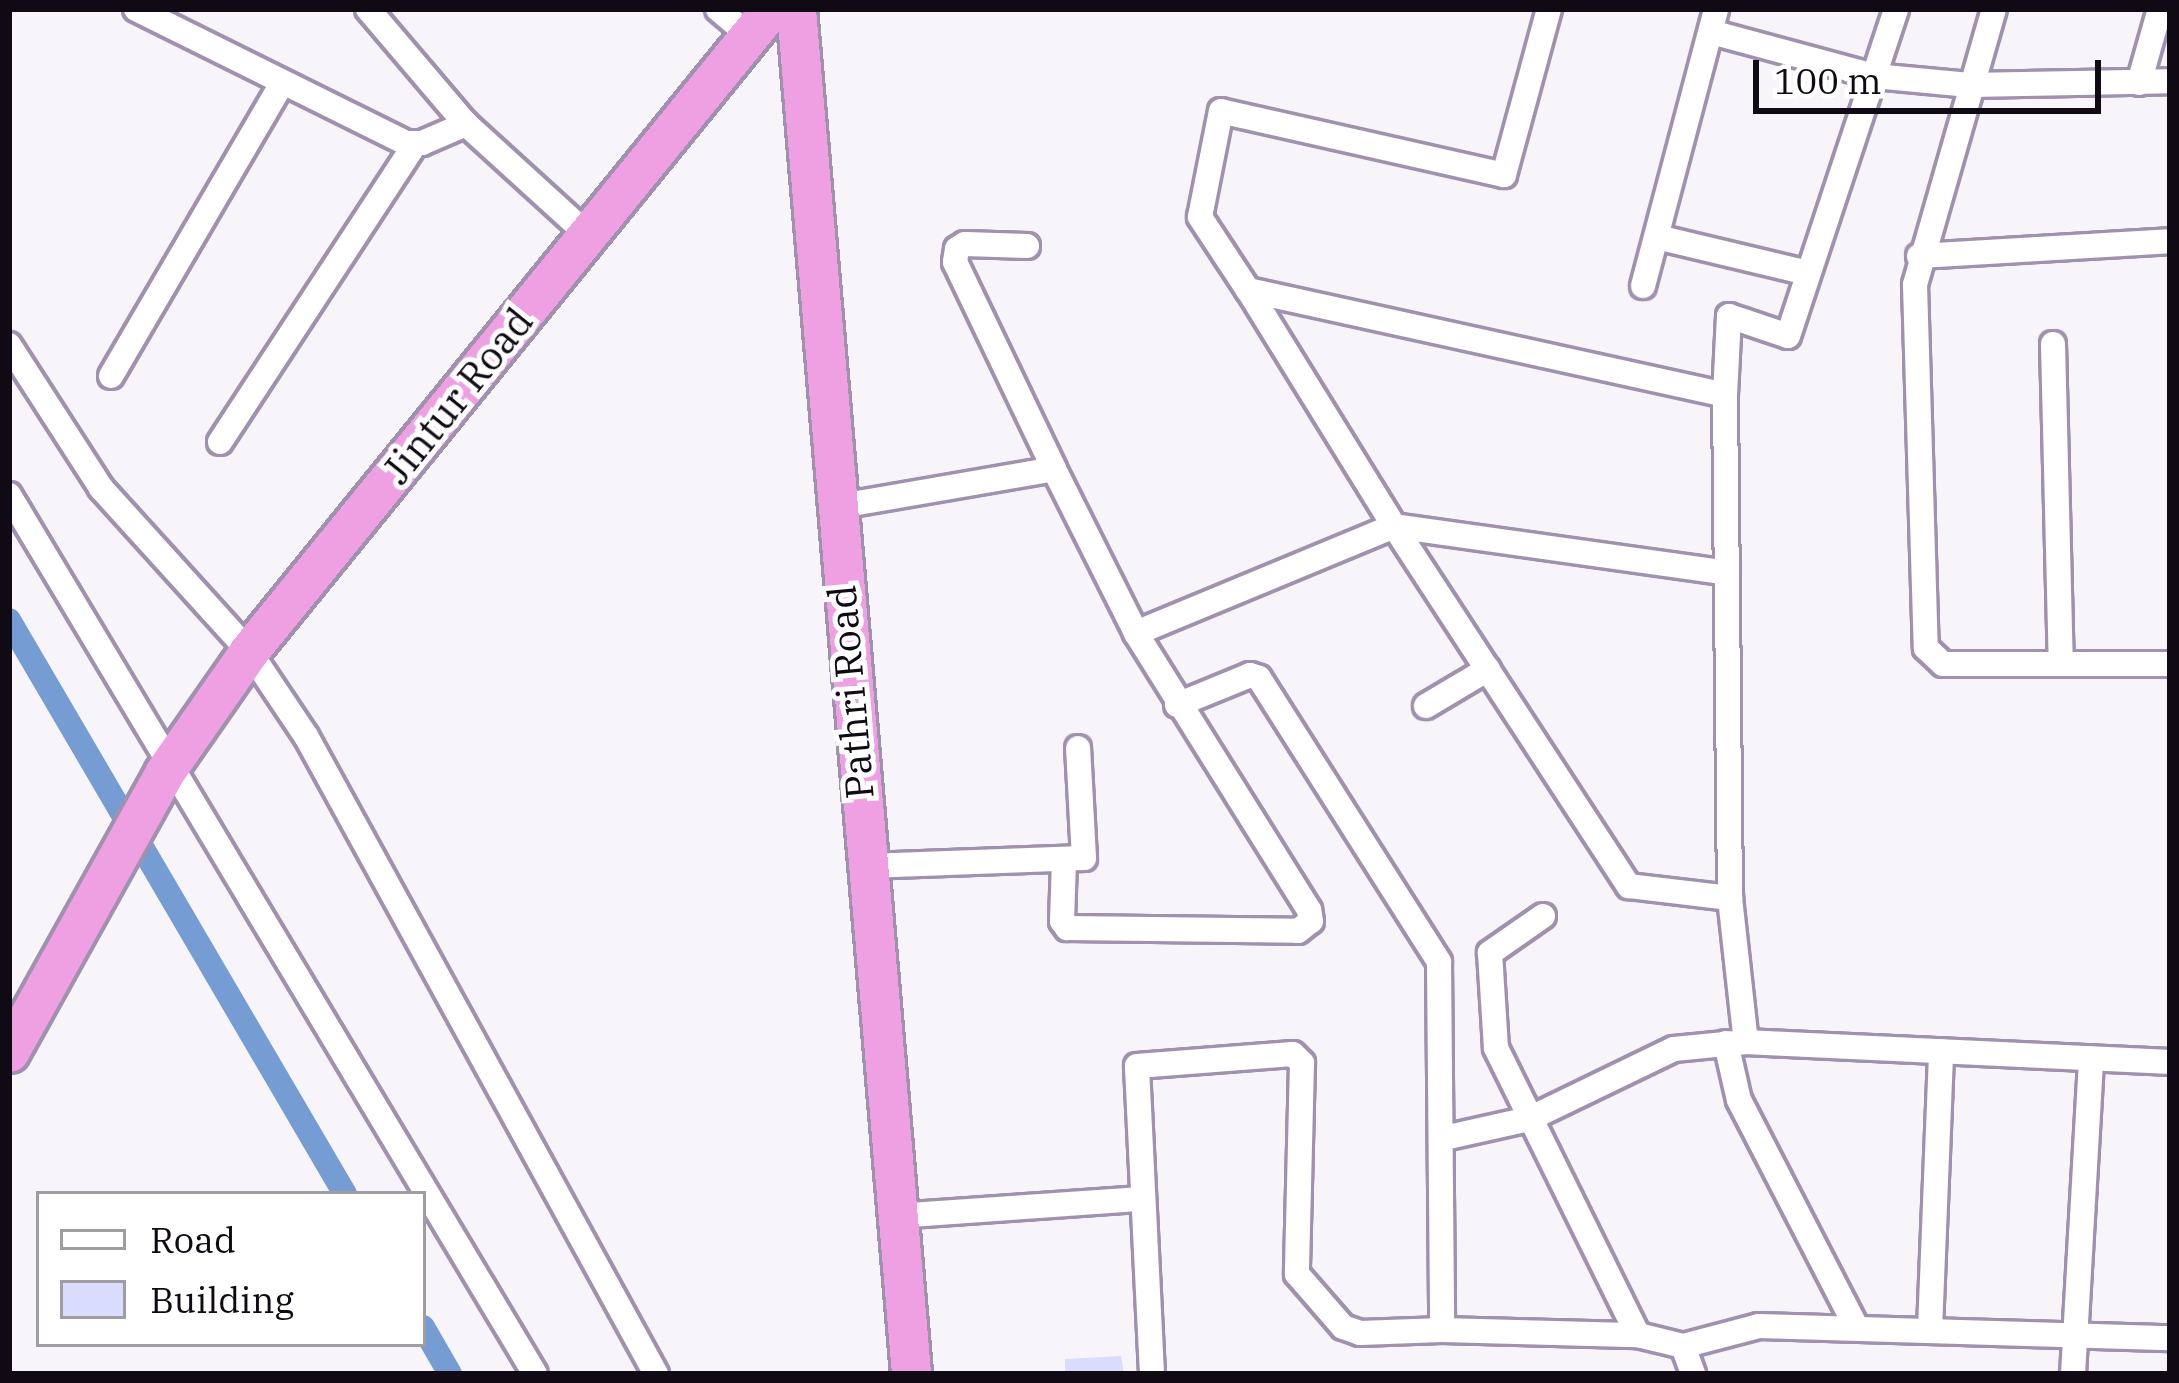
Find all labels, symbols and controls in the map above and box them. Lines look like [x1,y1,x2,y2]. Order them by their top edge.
scale bar [1759,36,2107,110]
text: 100 m [1774,57,1881,104]
street label: Jintur Road [373,299,543,493]
street label: Pathri Road [818,583,884,801]
legend [36,1191,426,1347]
text: Road [150,1216,236,1263]
text: Building [150,1276,294,1323]

